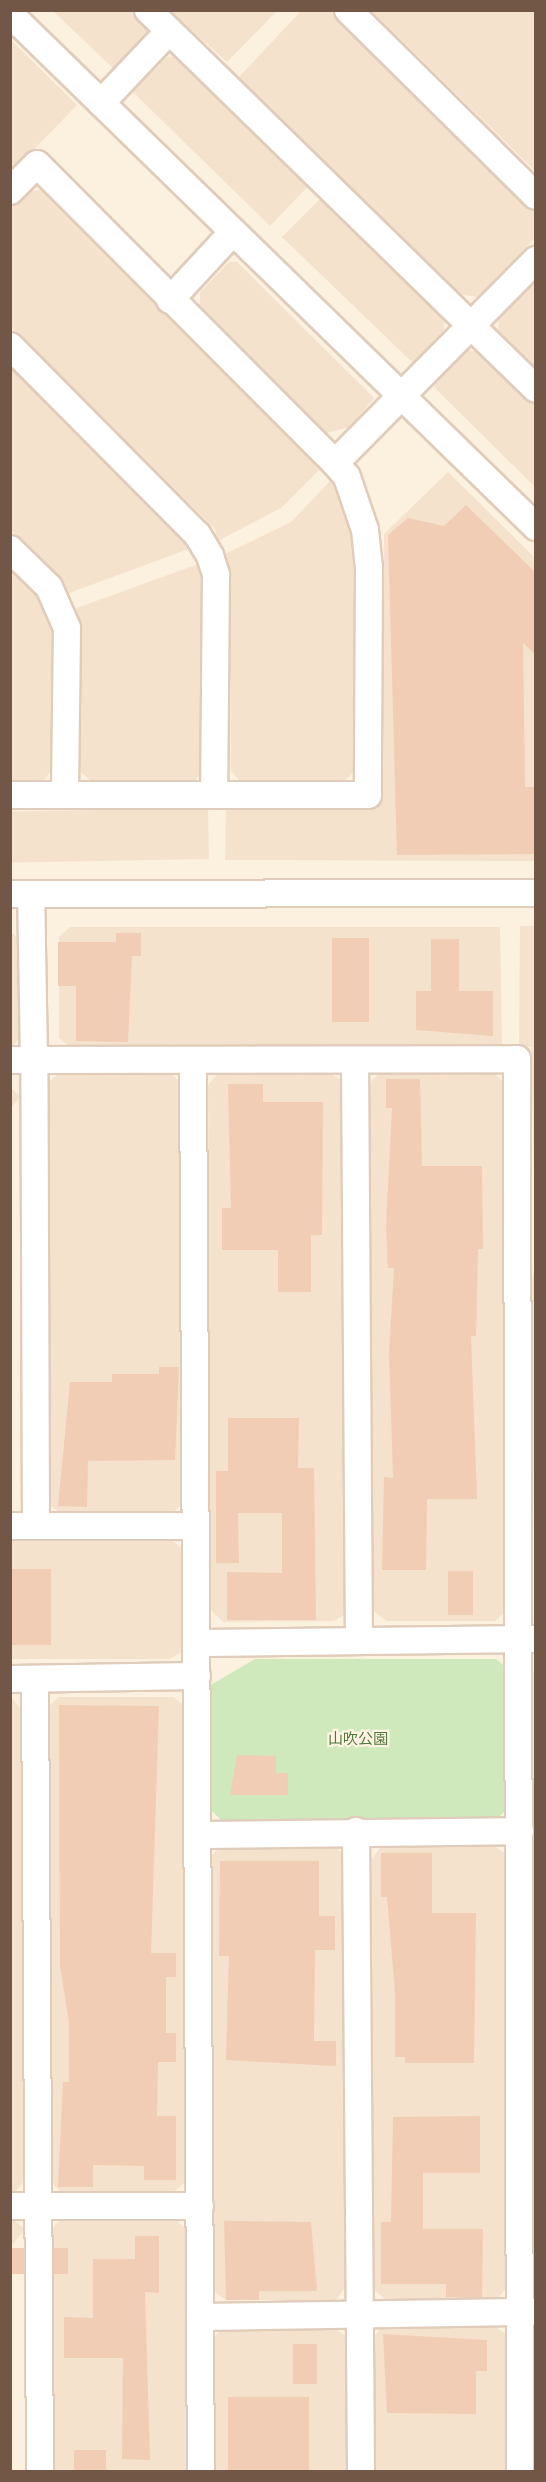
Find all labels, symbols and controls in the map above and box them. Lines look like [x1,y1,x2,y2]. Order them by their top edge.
park label: 山吹公園 [328,1731,388,1749]

